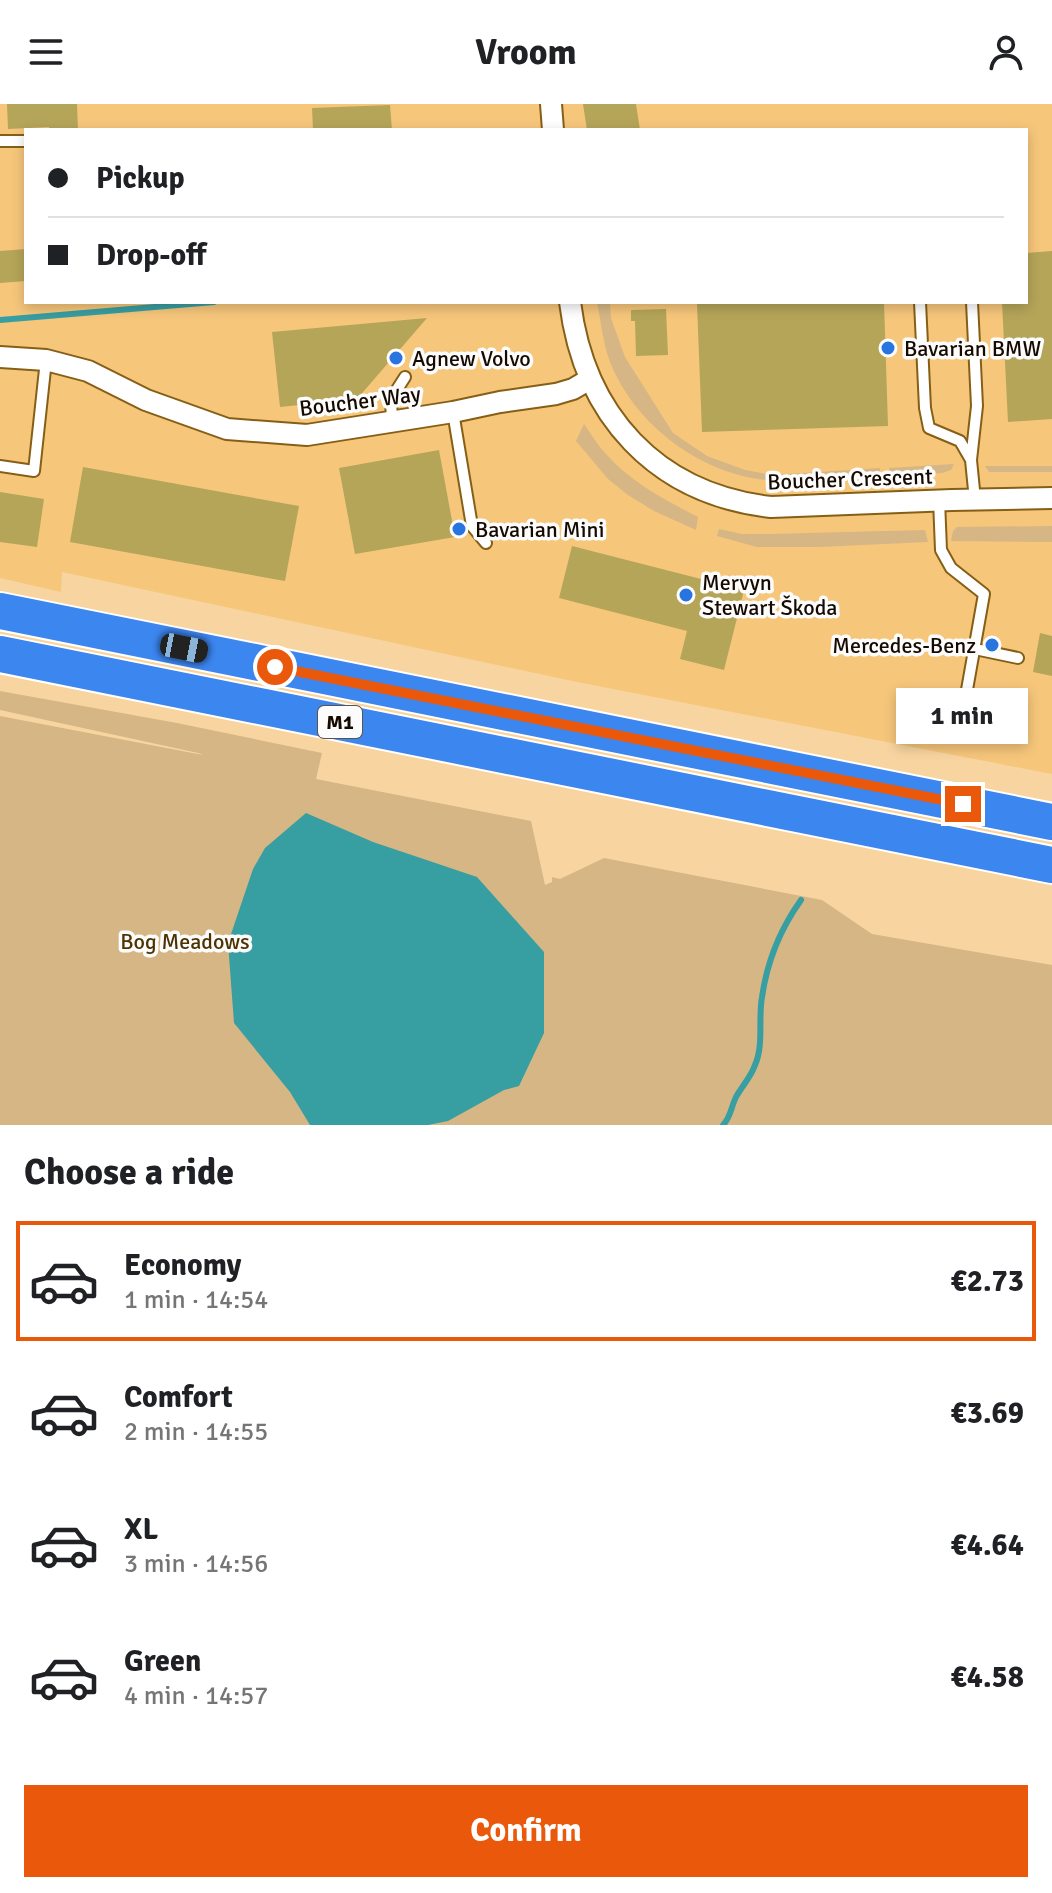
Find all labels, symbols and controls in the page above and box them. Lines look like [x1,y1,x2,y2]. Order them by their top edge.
icon: menu [24,30,68,74]
text: Vroom [475,30,577,75]
icon: person [984,30,1028,74]
text: Pickup [96,160,185,197]
text: Drop-off [96,237,206,274]
place label: Bavarian BMW [904,335,1041,362]
marker: Bavarian BMW [879,339,897,357]
place label: Agnew Volvo [412,345,531,372]
marker: Agnew Volvo [387,349,405,367]
street label: Boucher Way [298,380,423,422]
street label: Boucher Crescent [767,463,934,495]
place label: Bavarian Mini [475,516,604,543]
marker: Bavarian Mini [450,520,468,538]
place label: Mervyn Stewart Škoda [702,569,837,621]
marker: Mervyn Stewart Škoda [677,586,695,604]
car [158,632,210,664]
place label: Mercedes-Benz [832,632,976,659]
marker: Mercedes-Benz [983,636,1001,654]
route start [257,649,293,685]
callout: 1 min [897,688,1029,744]
text: 1 min [931,700,993,732]
road number: M1 [318,706,362,738]
route end [945,786,981,822]
park label: Bog Meadows [120,928,250,955]
text: Choose a ride [24,1150,234,1195]
icon: car [28,1245,100,1317]
text: Economy [124,1247,241,1284]
text: €2.73 [951,1263,1024,1300]
text: 1 min · 14:54 [124,1284,268,1316]
icon: car [28,1377,100,1449]
text: Comfort [124,1379,233,1416]
text: €3.69 [951,1395,1024,1432]
text: 2 min · 14:55 [124,1416,268,1448]
icon: car [28,1509,100,1581]
text: XL [124,1511,158,1548]
text: €4.64 [951,1527,1024,1564]
text: 3 min · 14:56 [124,1548,268,1580]
icon: car [28,1641,100,1713]
text: Green [124,1643,201,1680]
text: €4.58 [951,1659,1024,1696]
text: 4 min · 14:57 [124,1680,268,1712]
button: Confirm [24,1785,1028,1877]

